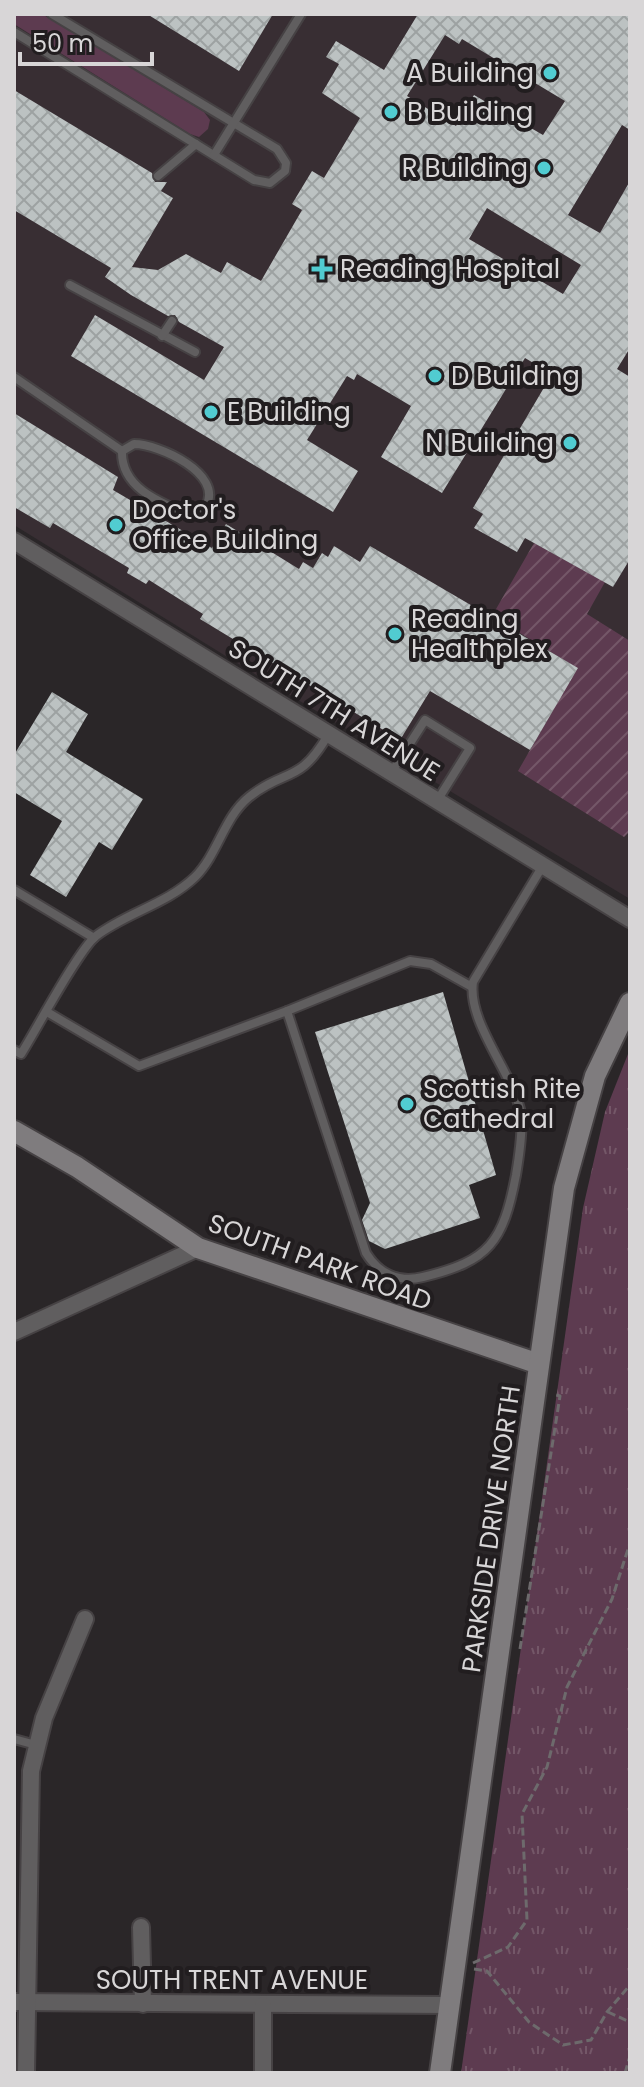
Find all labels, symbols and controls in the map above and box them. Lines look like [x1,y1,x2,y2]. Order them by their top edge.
scale bar [20,16,152,66]
text: 50 m [32,27,93,60]
place label: A Building [406,55,534,91]
marker: A Building [541,64,559,82]
place label: B Building [407,94,533,130]
marker: B Building [382,103,400,121]
place label: R Building [402,150,528,186]
marker: R Building [535,159,553,177]
place label: Reading Hospital [340,251,560,287]
marker: Reading Hospital [311,258,333,280]
place label: D Building [451,358,580,394]
marker: D Building [426,367,444,385]
place label: E Building [227,394,351,430]
marker: E Building [202,403,220,421]
place label: N Building [425,425,554,461]
marker: N Building [561,434,579,452]
place label: Doctor's Office Building [132,492,318,558]
marker: Doctor's Office Building [107,516,125,534]
place label: Reading Healthplex [411,601,548,667]
marker: Reading Healthplex [386,625,404,643]
street label: SOUTH 7TH AVENUE [221,630,447,790]
place label: Scottish Rite Cathedral [423,1071,581,1137]
marker: Scottish Rite Cathedral [398,1095,416,1113]
street label: SOUTH PARK ROAD [203,1205,437,1319]
street label: PARKSIDE DRIVE NORTH [453,1383,529,1675]
street label: SOUTH TRENT AVENUE [96,1962,368,1998]

